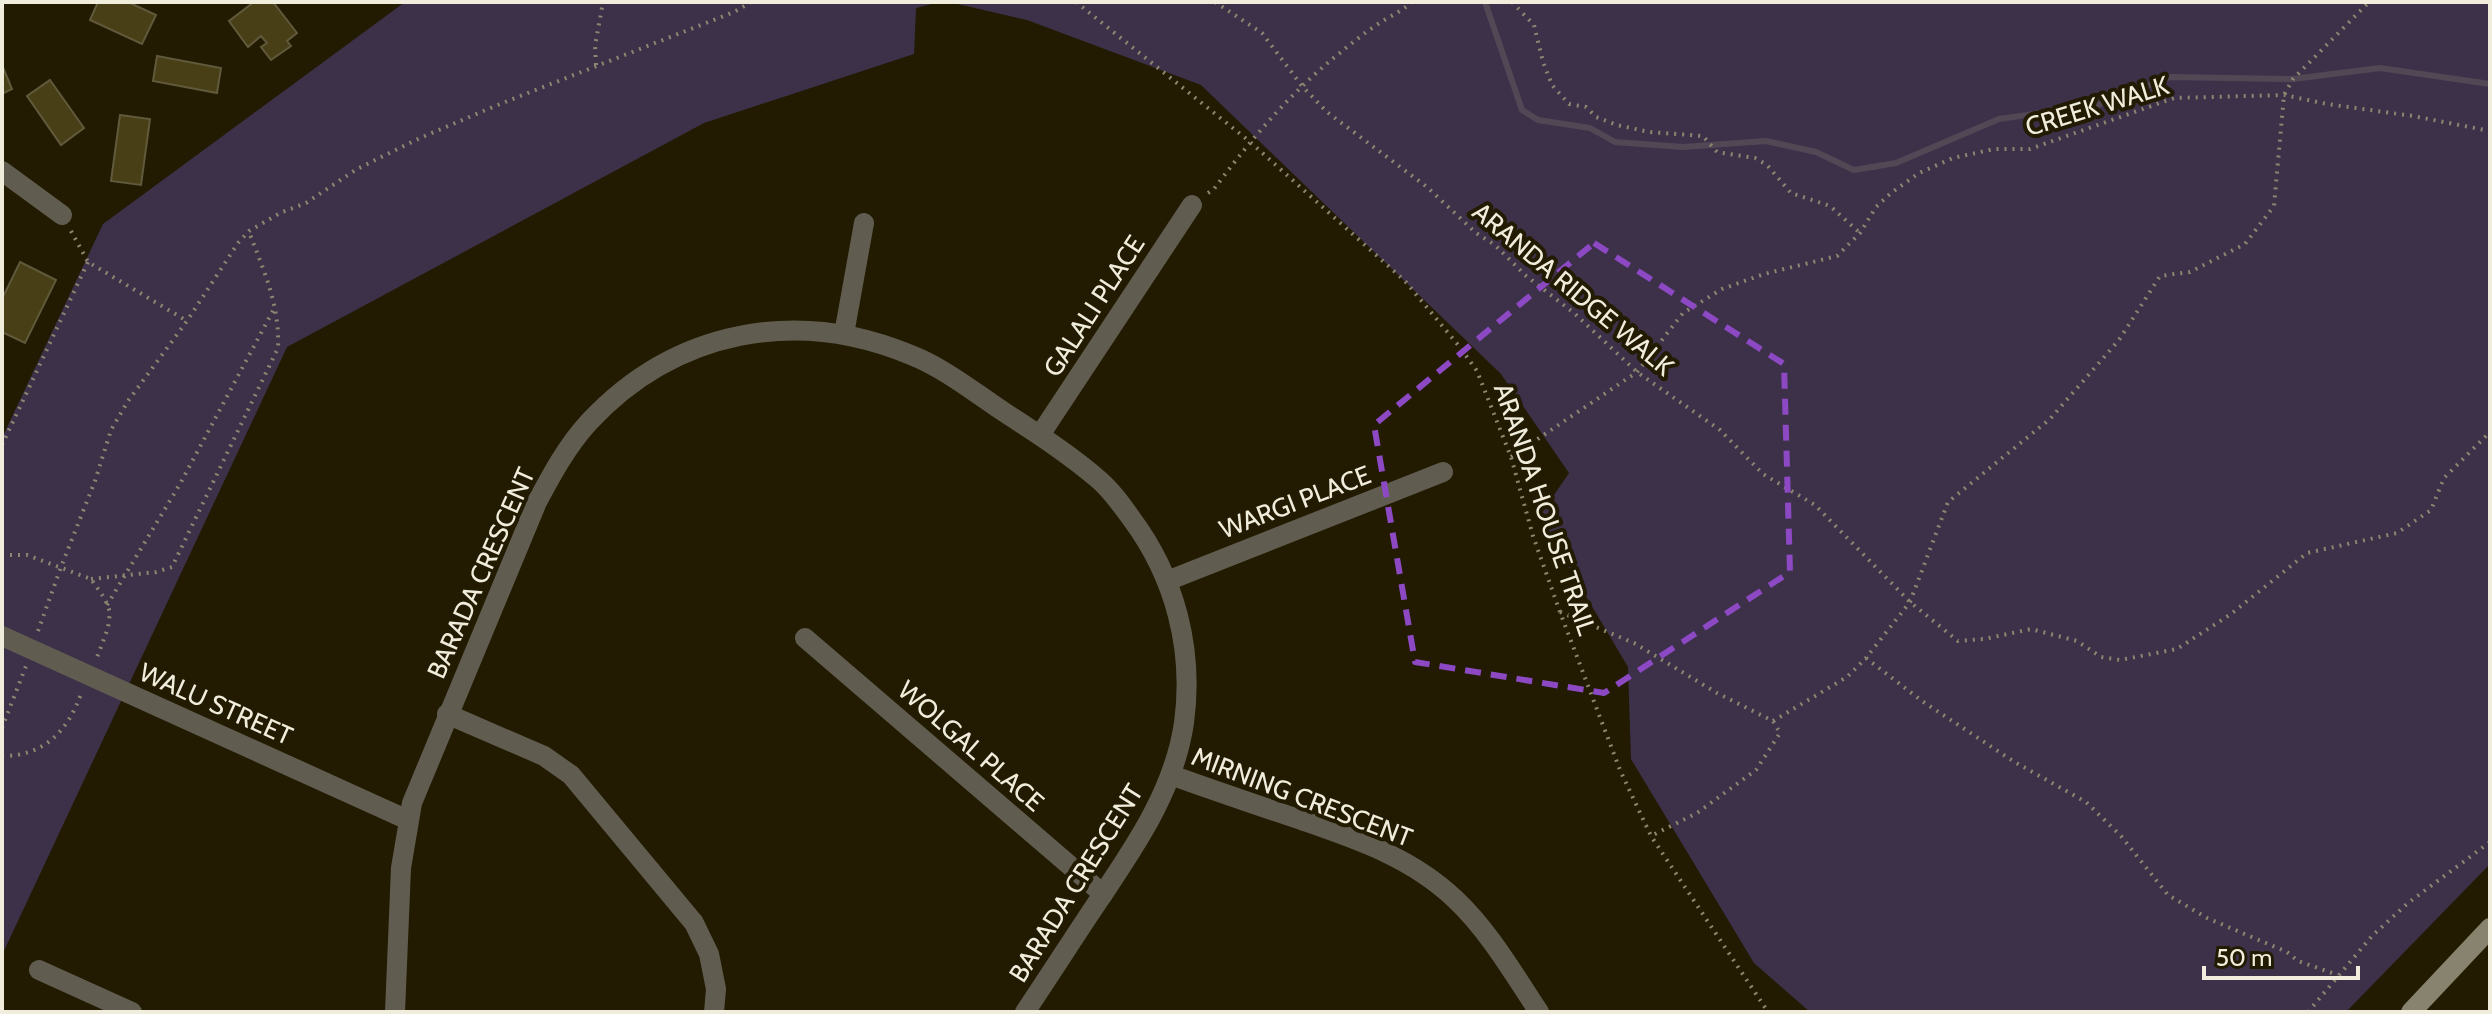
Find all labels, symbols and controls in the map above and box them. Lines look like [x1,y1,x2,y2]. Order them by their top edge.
street label: CREEK WALK [2021,69,2173,143]
street label: ARANDA RIDGE WALK [1466,195,1680,383]
street label: GALALI PLACE [1036,229,1152,383]
street label: ARANDA HOUSE TRAIL [1487,379,1603,639]
street label: WARGI PLACE [1215,459,1375,545]
street label: BARADA CRESCENT [420,462,542,683]
street label: WALU STREET [134,656,298,752]
street label: WOLGAL PLACE [891,674,1051,818]
street label: MIRNING CRESCENT [1187,740,1417,854]
street label: BARADA CRESCENT [1002,778,1150,988]
scale bar [2204,930,2358,980]
text: 50 m [2216,943,2272,972]

